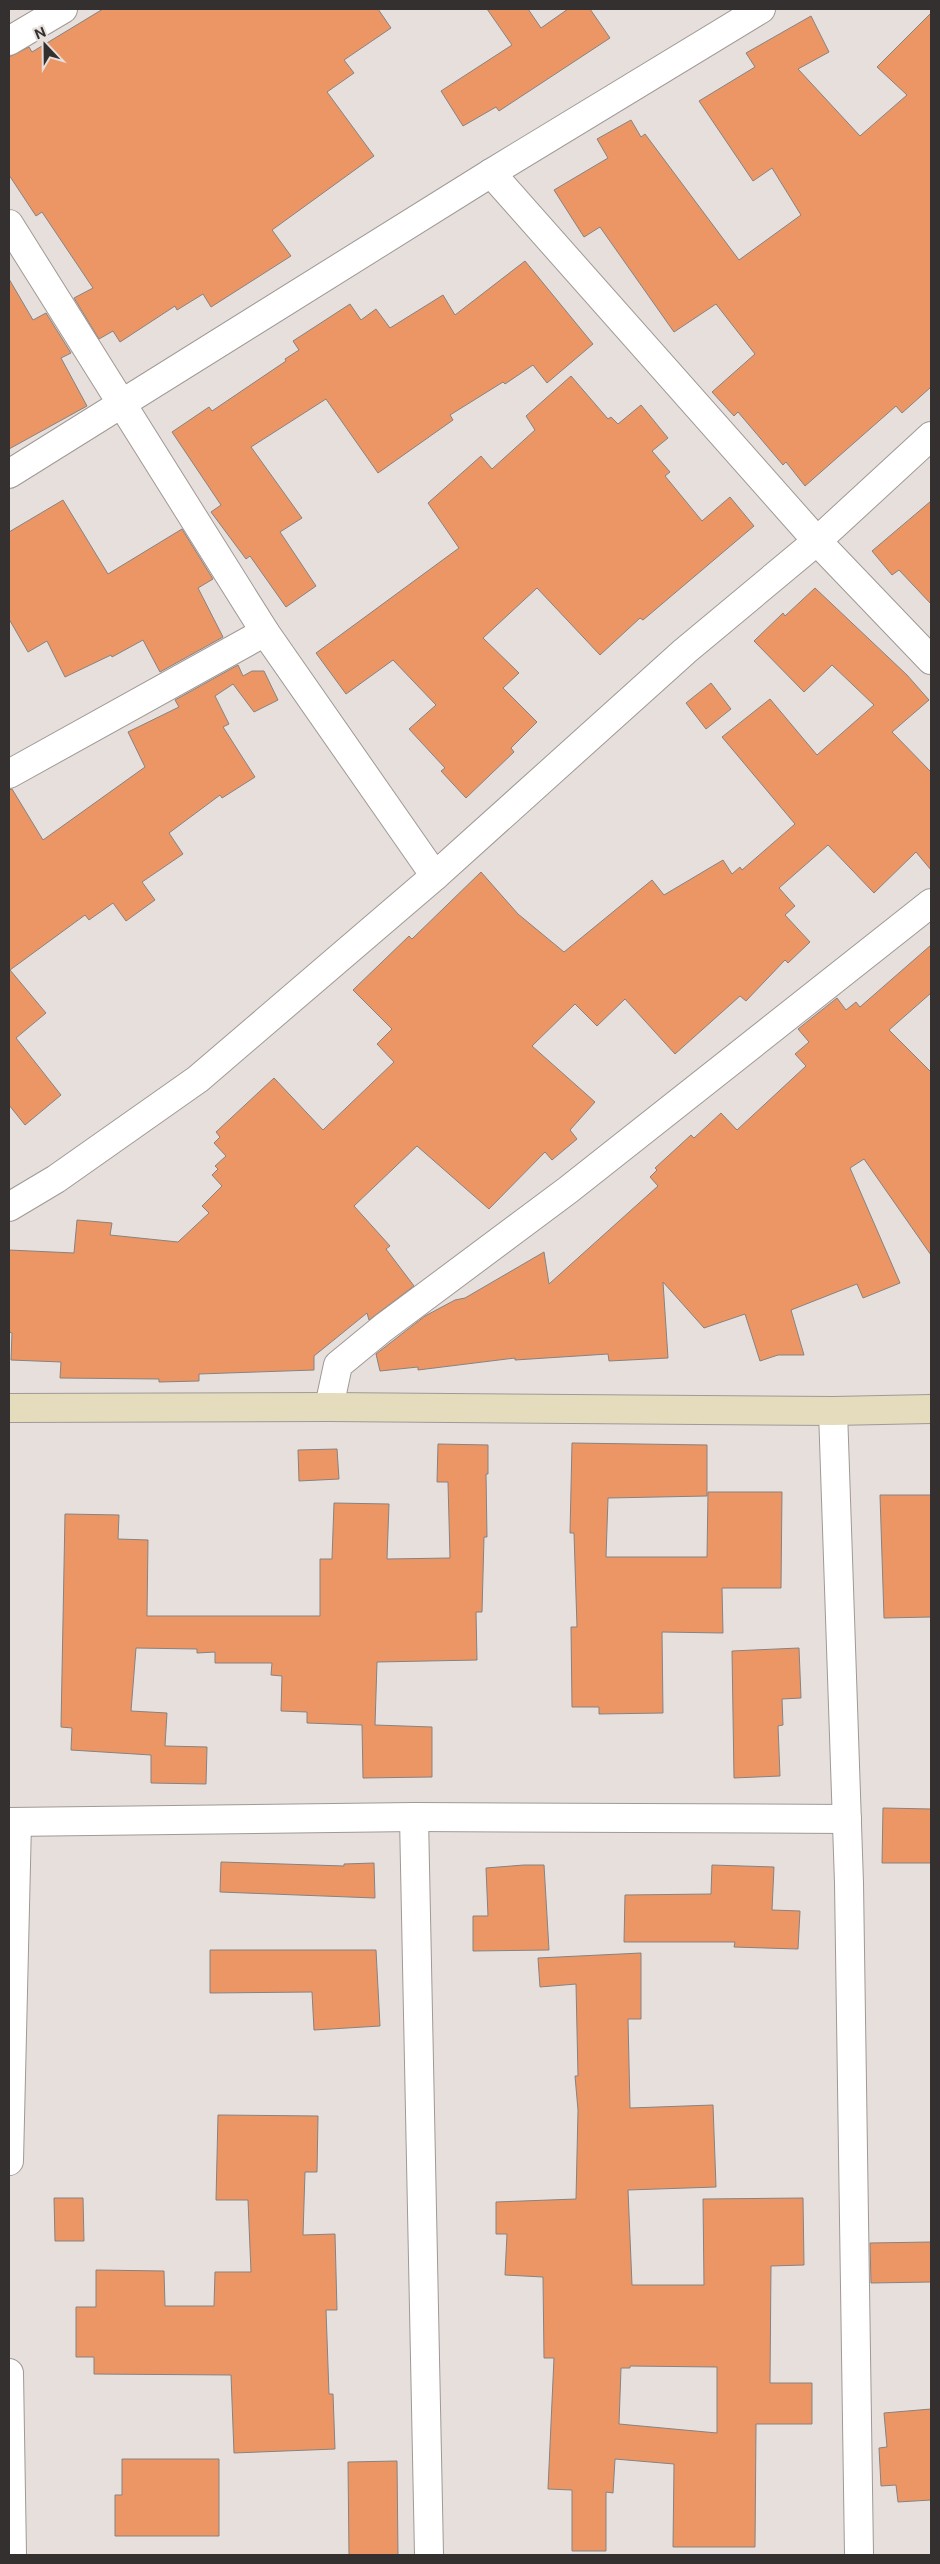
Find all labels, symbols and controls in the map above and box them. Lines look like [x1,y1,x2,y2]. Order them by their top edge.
north arrow [20,20,70,70]
text: N [32,23,48,42]

